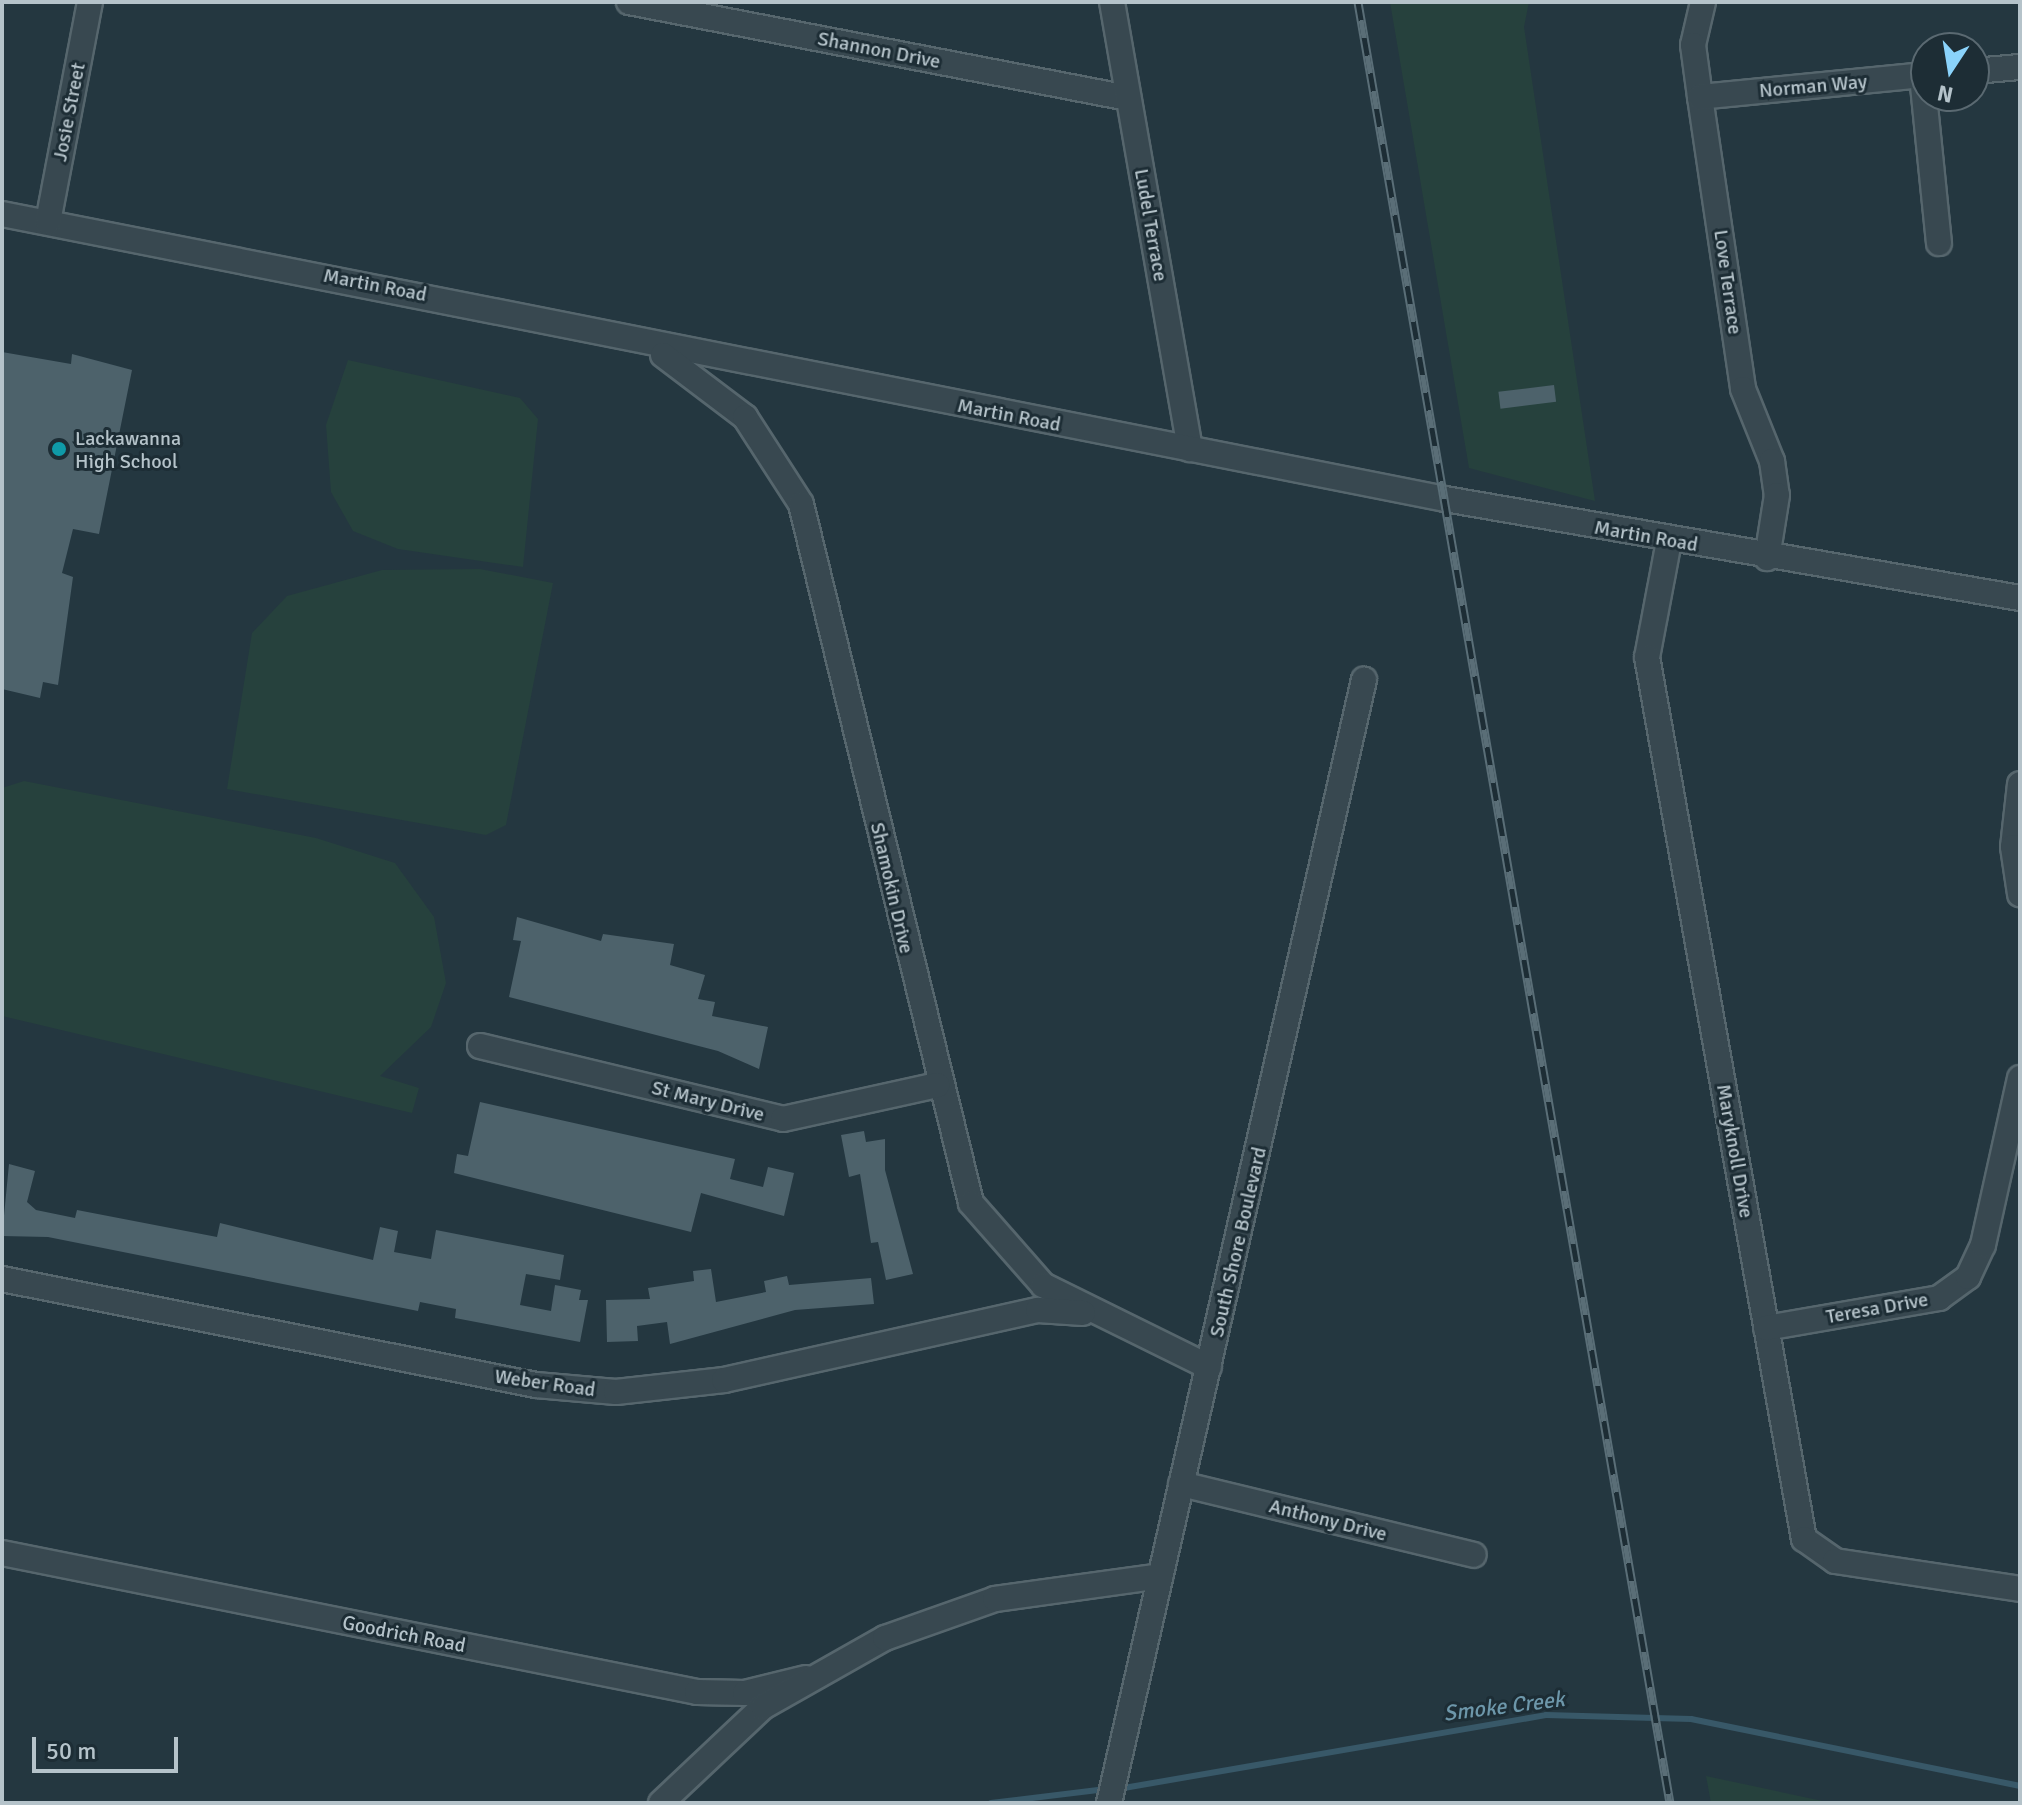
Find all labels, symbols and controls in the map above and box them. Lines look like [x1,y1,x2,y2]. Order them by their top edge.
street label: Shannon Drive [816,26,942,74]
north arrow [1910,32,1990,112]
street label: Josie Street [48,61,90,163]
street label: Norman Way [1758,69,1868,103]
text: N [1935,79,1956,109]
street label: Ludel Terrace [1129,167,1173,283]
street label: Love Terrace [1709,228,1747,336]
street label: Martin Road [321,263,429,307]
street label: Martin Road [955,393,1063,437]
place label: Lackawanna High School [75,426,181,473]
marker: Lackawanna High School [50,440,68,458]
street label: Martin Road [1592,515,1700,557]
street label: Shamokin Drive [865,820,919,956]
street label: St Mary Drive [649,1075,767,1127]
street label: Maryknoll Drive [1711,1082,1759,1220]
street label: South Shore Boulevard [1204,1145,1272,1339]
street label: Teresa Drive [1824,1287,1930,1329]
street label: Weber Road [493,1364,597,1402]
street label: Anthony Drive [1267,1494,1389,1546]
street label: Goodrich Road [340,1610,468,1658]
water label: Smoke Creek [1442,1685,1566,1727]
scale bar [36,1721,182,1771]
text: 50 m [46,1736,96,1766]

